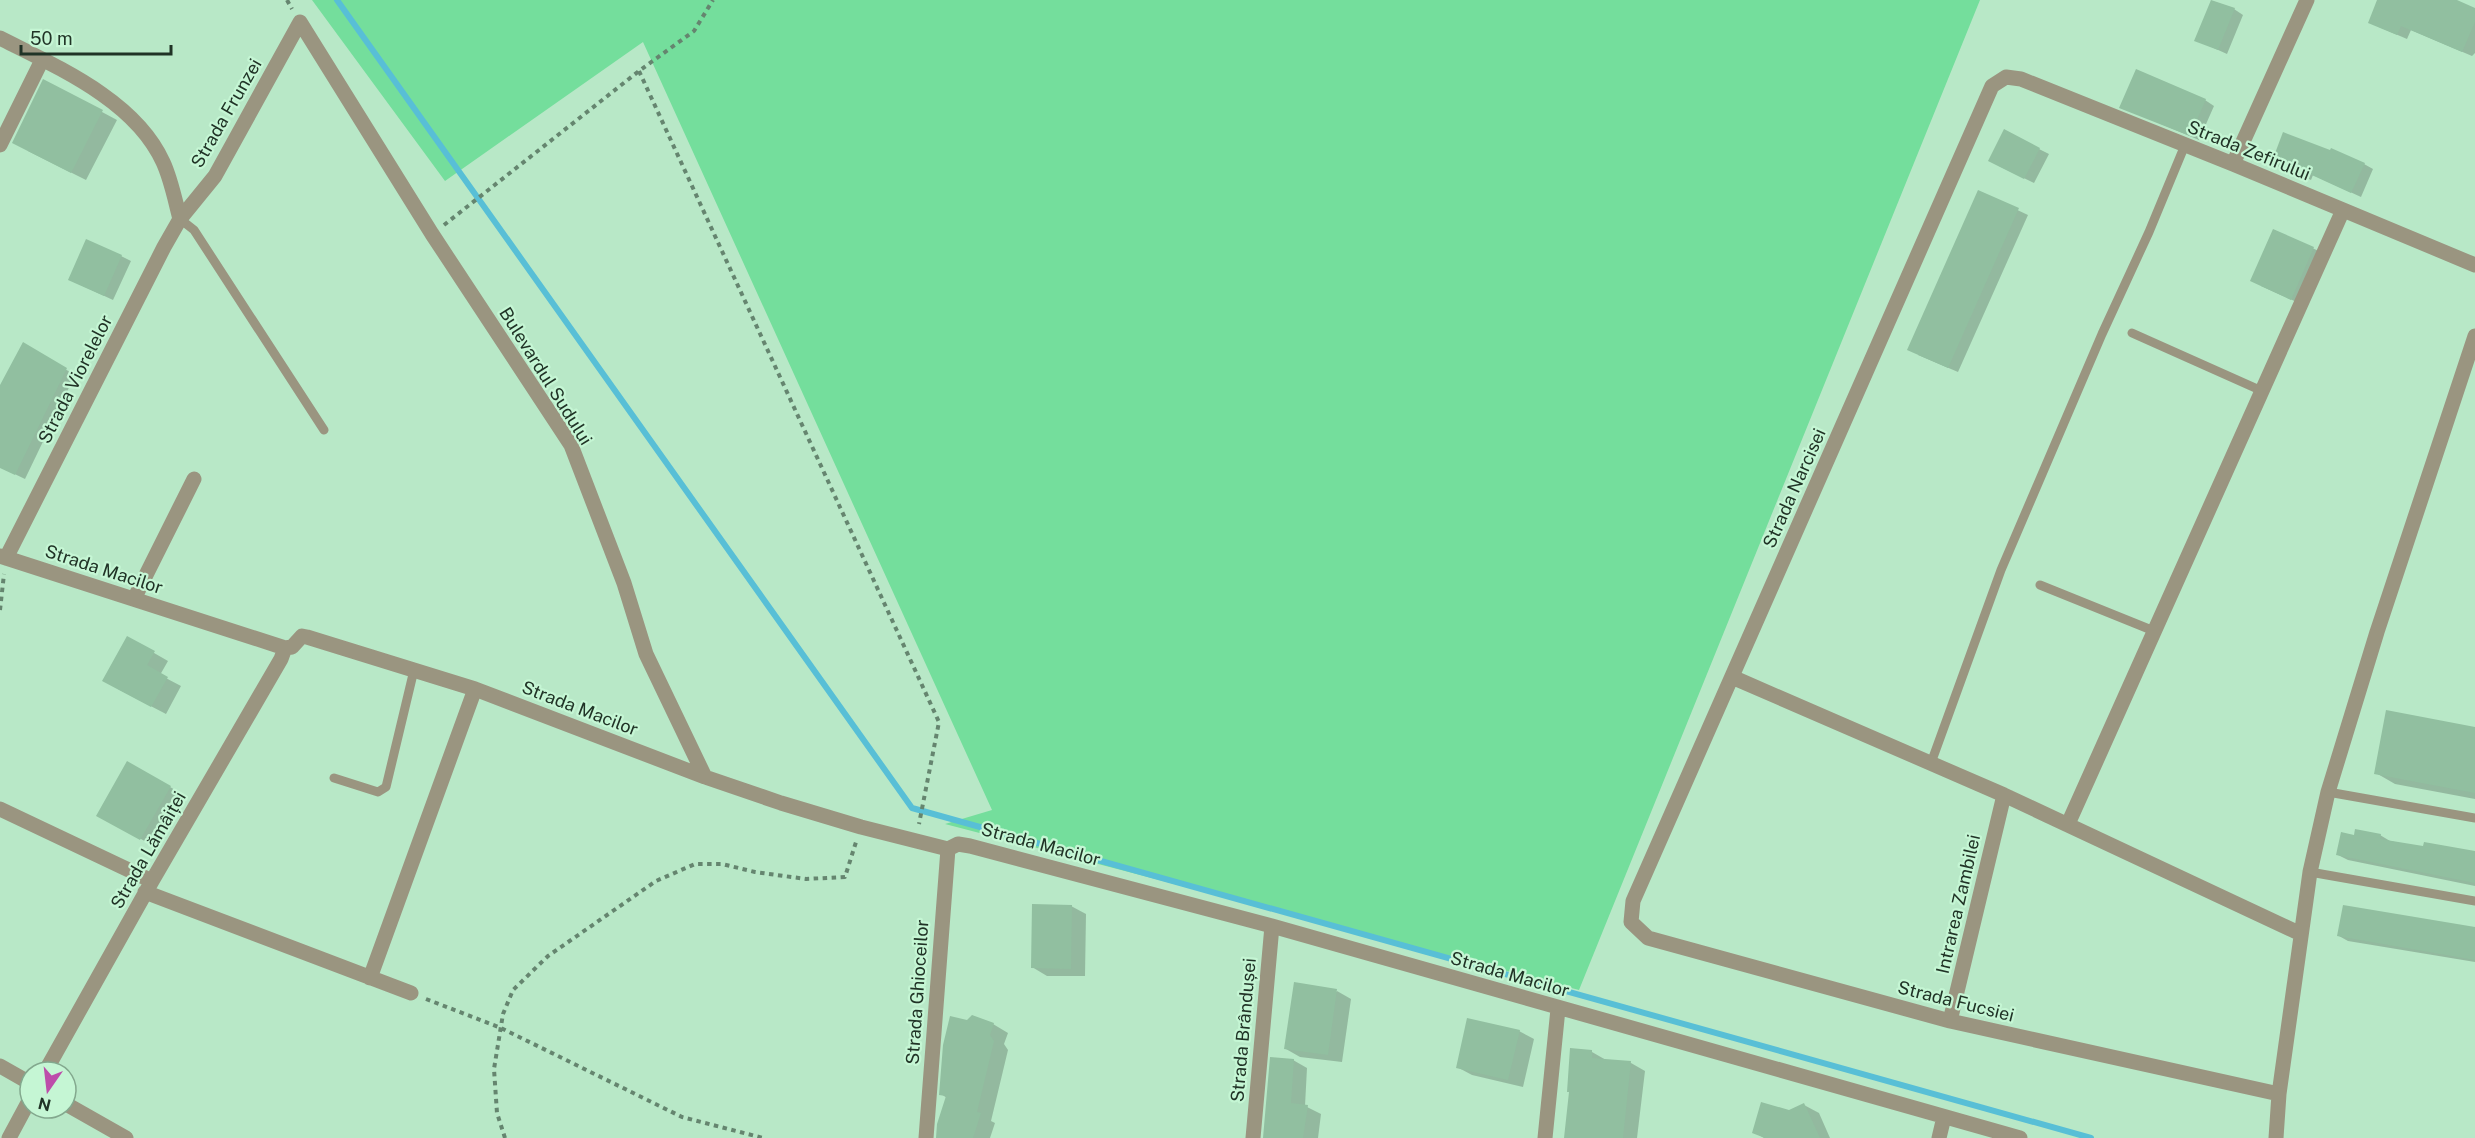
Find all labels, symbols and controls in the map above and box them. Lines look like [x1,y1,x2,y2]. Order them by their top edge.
scale bar [21,18,171,56]
text: 50 m [30,28,73,49]
street label: Strada Frunzei [186,55,266,171]
street label: Strada Zefirului [2184,116,2314,184]
street label: Bulevardul Sudului [495,303,597,449]
street label: Strada Viorelelor [34,311,116,447]
street label: Strada Narcisei [1758,425,1830,551]
street label: Strada Macilor [42,540,166,598]
street label: Strada Macilor [519,676,641,740]
street label: Strada Lămâiței [106,788,190,912]
street label: Strada Macilor [979,818,1103,870]
street label: Intrarea Zambilei [1932,832,1984,976]
street label: Strada Ghioceilor [901,919,933,1065]
street label: Strada Macilor [1448,947,1572,1001]
street label: Strada Brândușei [1226,957,1260,1103]
street label: Strada Fucsiei [1896,976,2016,1026]
north arrow [18,1060,78,1120]
text: N [36,1093,53,1115]

